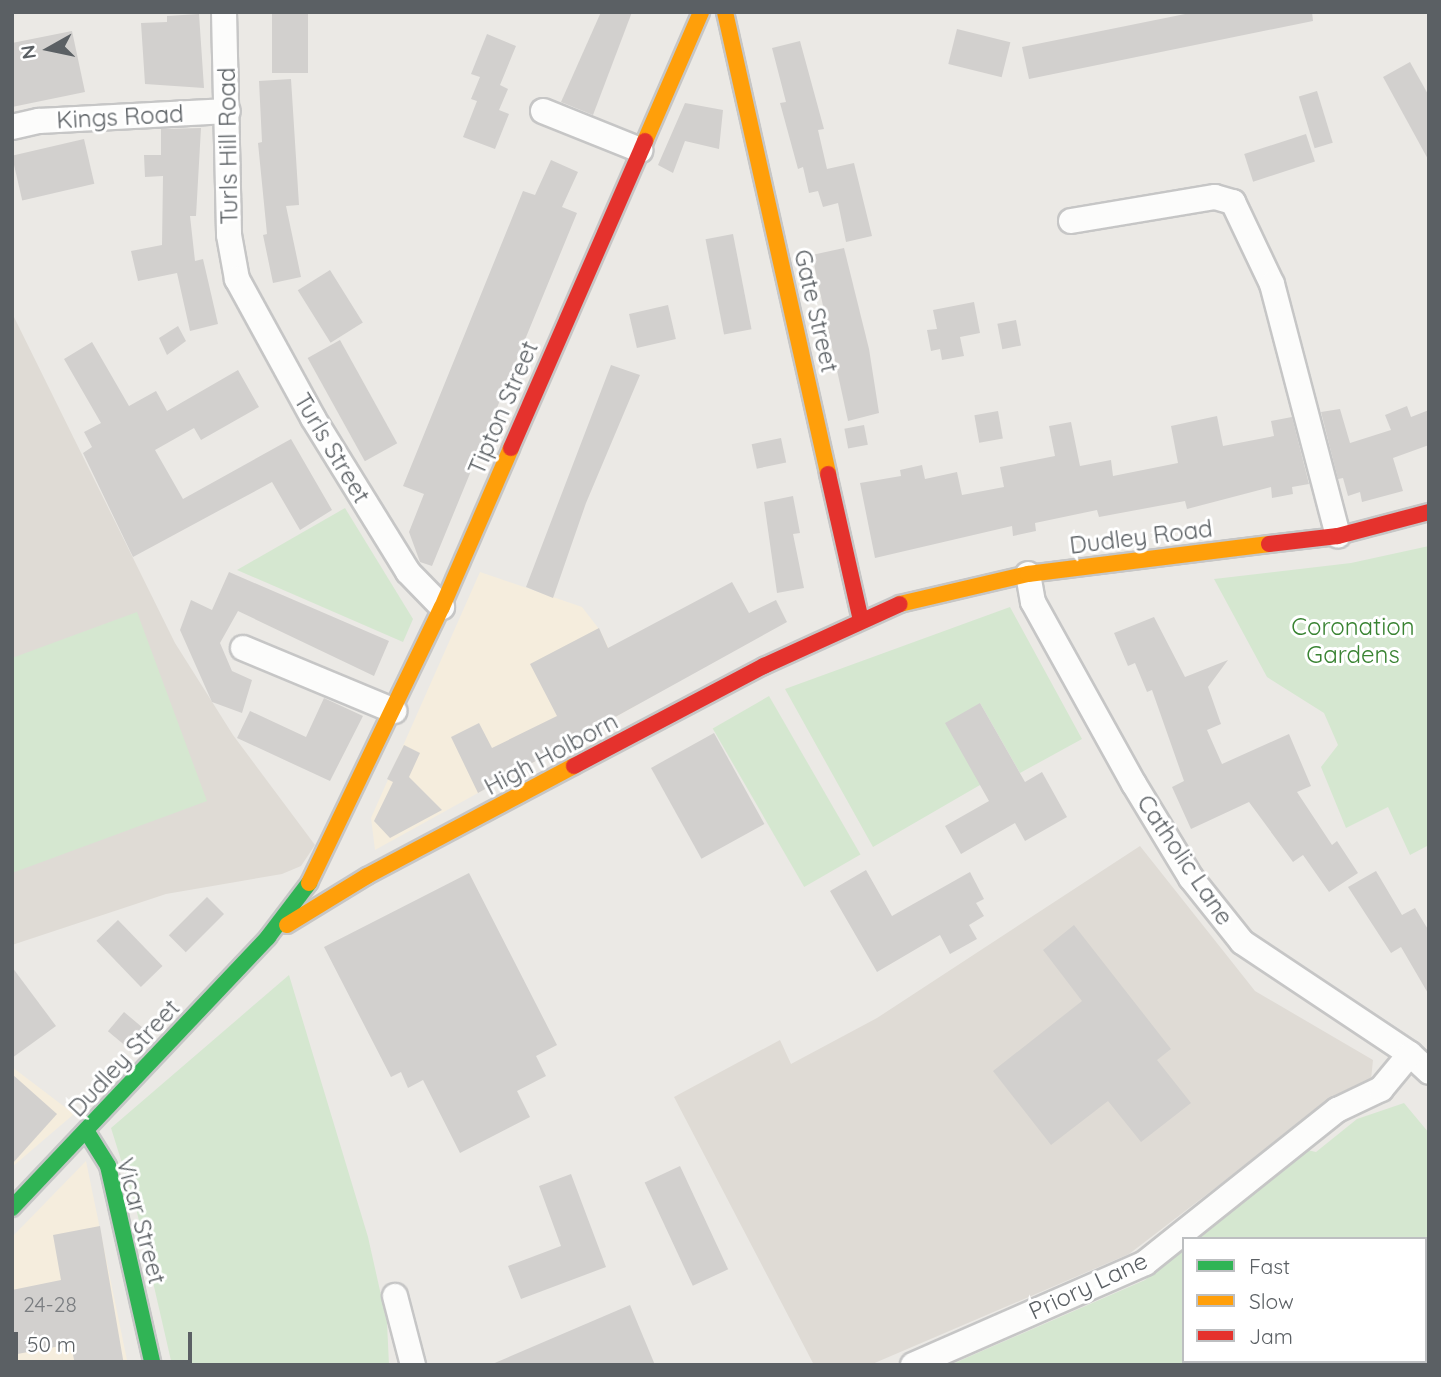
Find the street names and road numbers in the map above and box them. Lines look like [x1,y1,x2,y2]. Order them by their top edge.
street label: Turls Hill Road [212,67,244,225]
street label: Kings Road [56,99,184,135]
street label: Gate Street [788,247,844,375]
street label: Tipton Street [462,337,544,479]
street label: Turls Street [288,388,376,508]
street label: Dudley Road [1068,514,1214,560]
street label: High Holborn [479,707,623,801]
street label: Catholic Lane [1131,789,1239,931]
street label: Dudley Street [62,993,186,1123]
street label: Vicar Street [110,1155,172,1287]
street label: Priory Lane [1024,1246,1152,1326]

